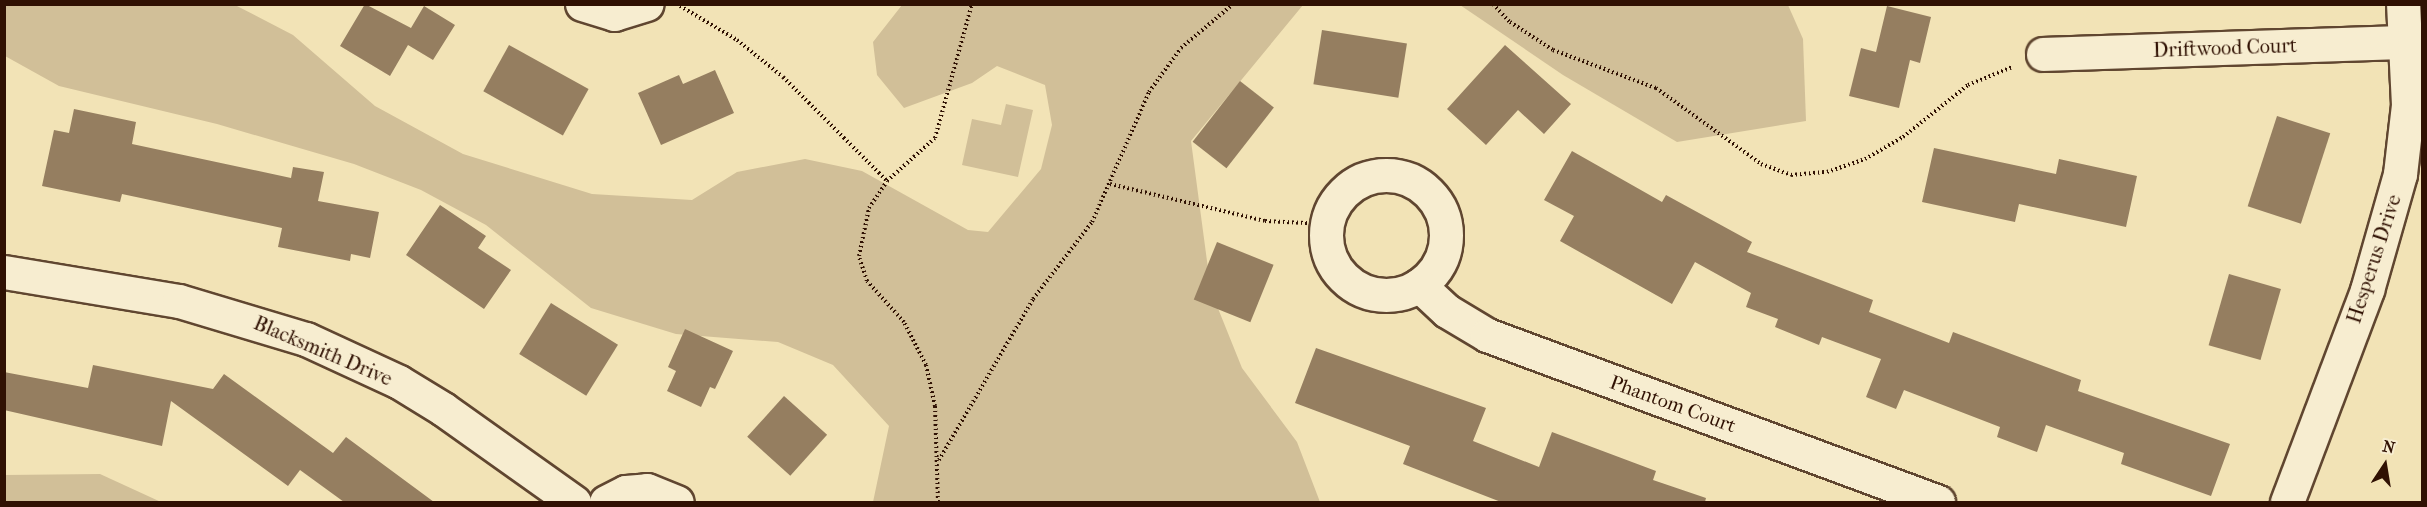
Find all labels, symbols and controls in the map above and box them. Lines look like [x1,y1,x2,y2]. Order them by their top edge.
street label: Driftwood Court [2153,33,2297,63]
street label: Hesperus Drive [2342,192,2406,326]
street label: Blacksmith Drive [250,311,396,391]
street label: Phantom Court [1607,370,1739,438]
north arrow [2355,435,2415,495]
text: N [2381,436,2397,457]

